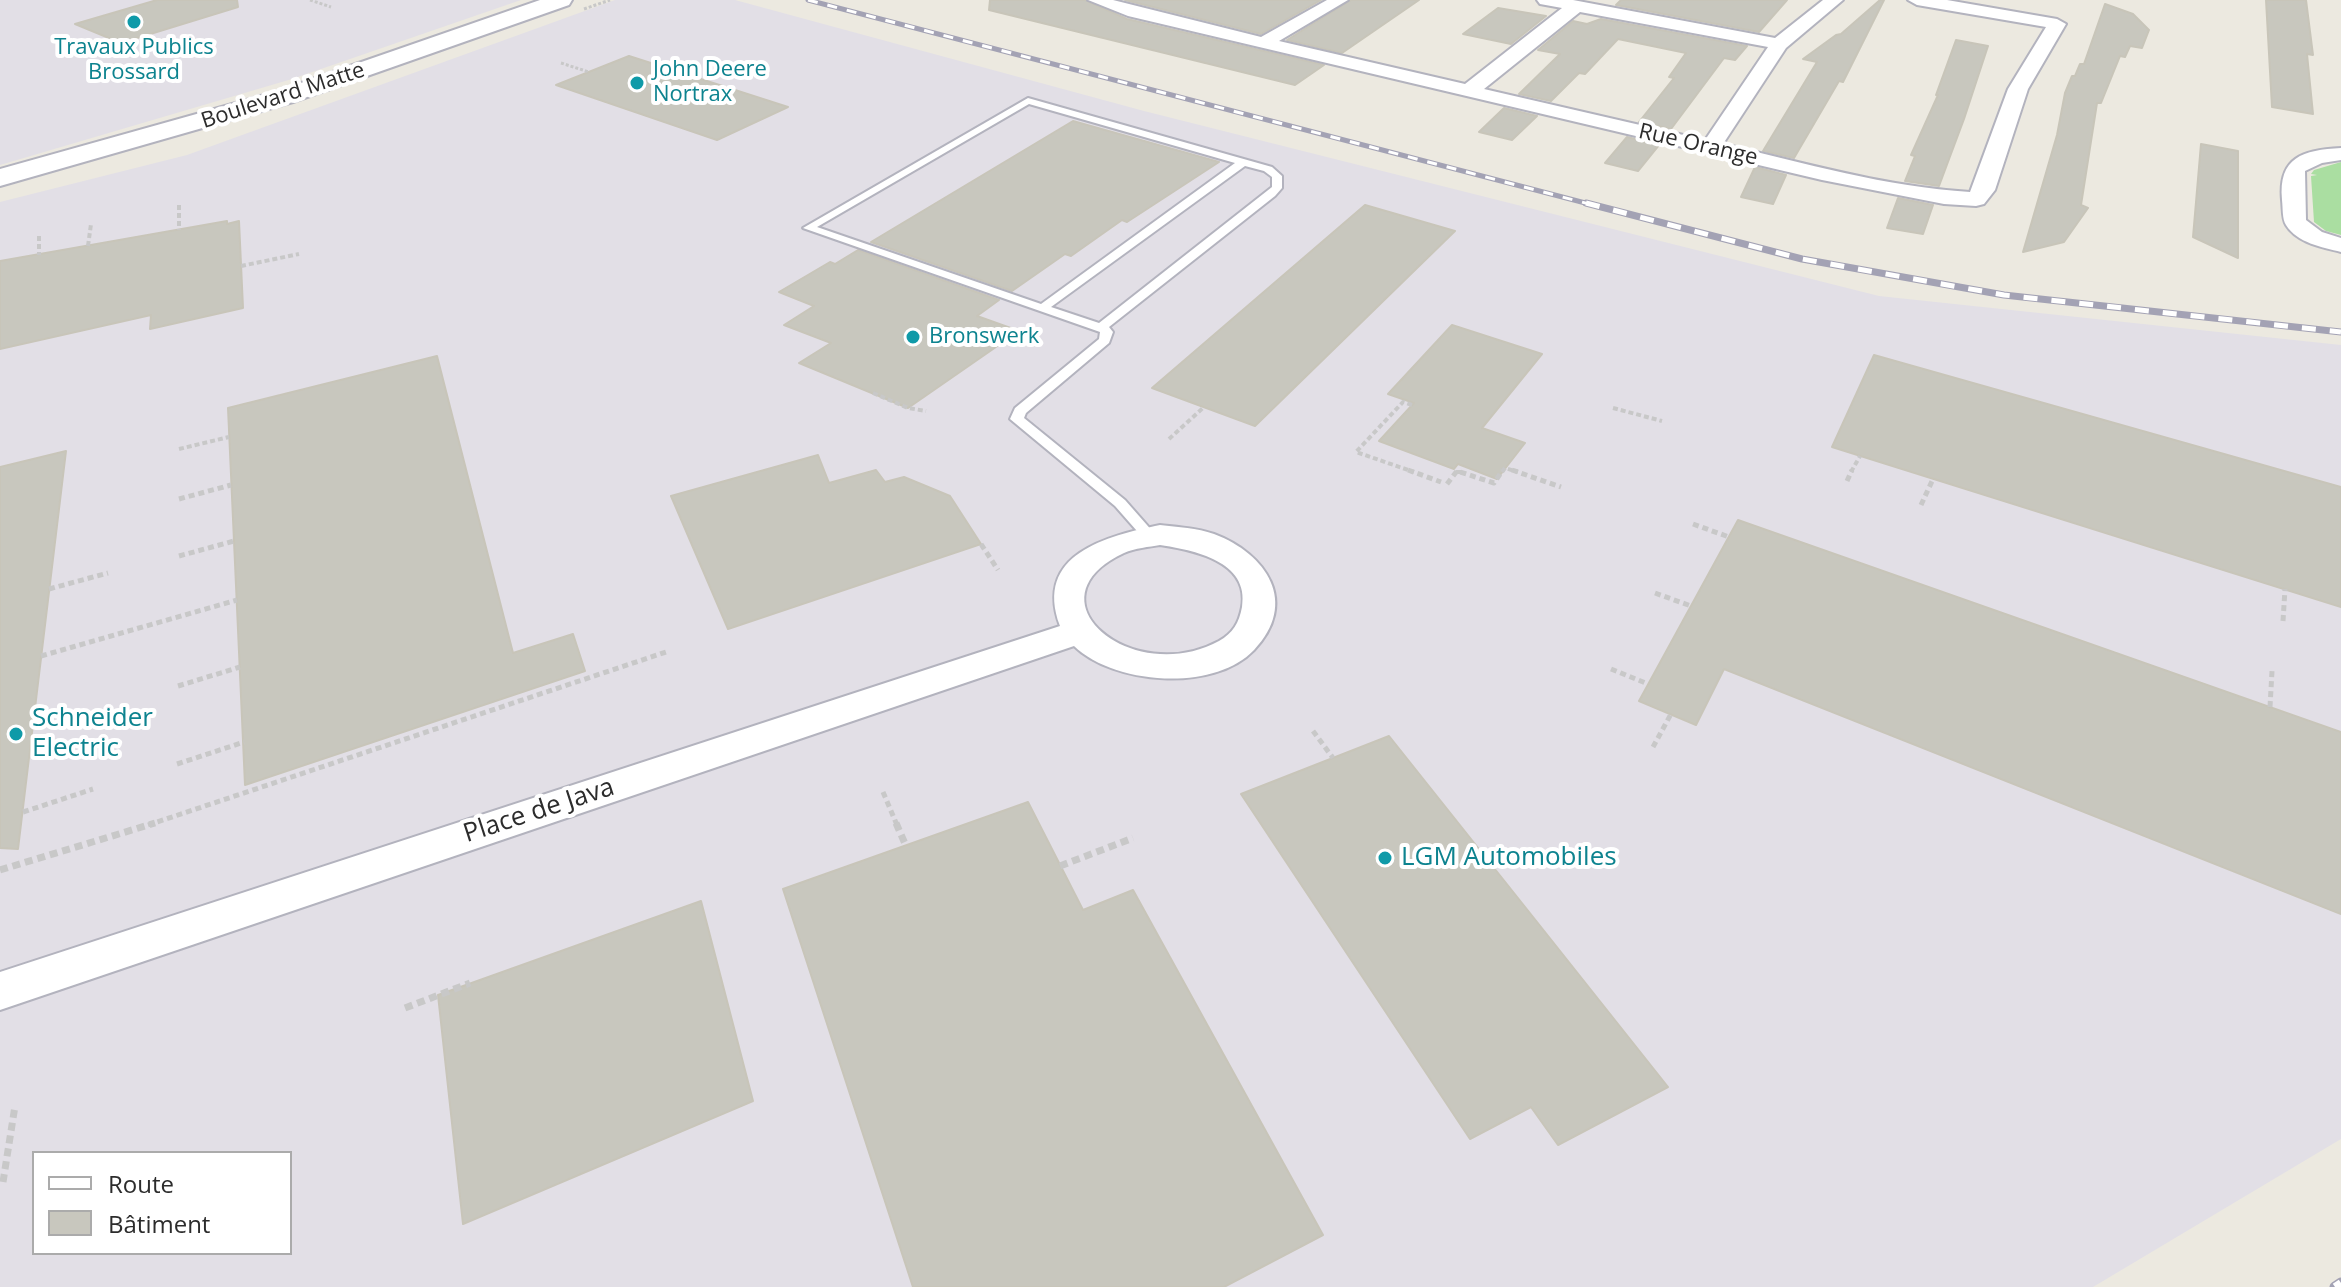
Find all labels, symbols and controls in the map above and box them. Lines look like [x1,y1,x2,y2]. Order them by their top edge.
marker: Travaux Publics Brossard [125,13,143,31]
place label: Travaux Publics Brossard [54,35,214,86]
street label: Boulevard Matte [198,57,368,135]
place label: John Deere Nortrax [653,57,767,108]
marker: John Deere Nortrax [628,74,646,92]
street label: Rue Orange [1636,118,1760,172]
place label: Bronswerk [929,324,1039,350]
marker: Bronswerk [904,328,922,346]
place label: Schneider Electric [32,703,153,764]
marker: Schneider Electric [7,725,25,743]
street label: Place de Java [460,772,618,850]
place label: LGM Automobiles [1401,842,1617,874]
marker: LGM Automobiles [1376,849,1394,867]
legend [32,1151,292,1255]
text: Route [108,1167,174,1200]
text: Bâtiment [108,1207,210,1240]

